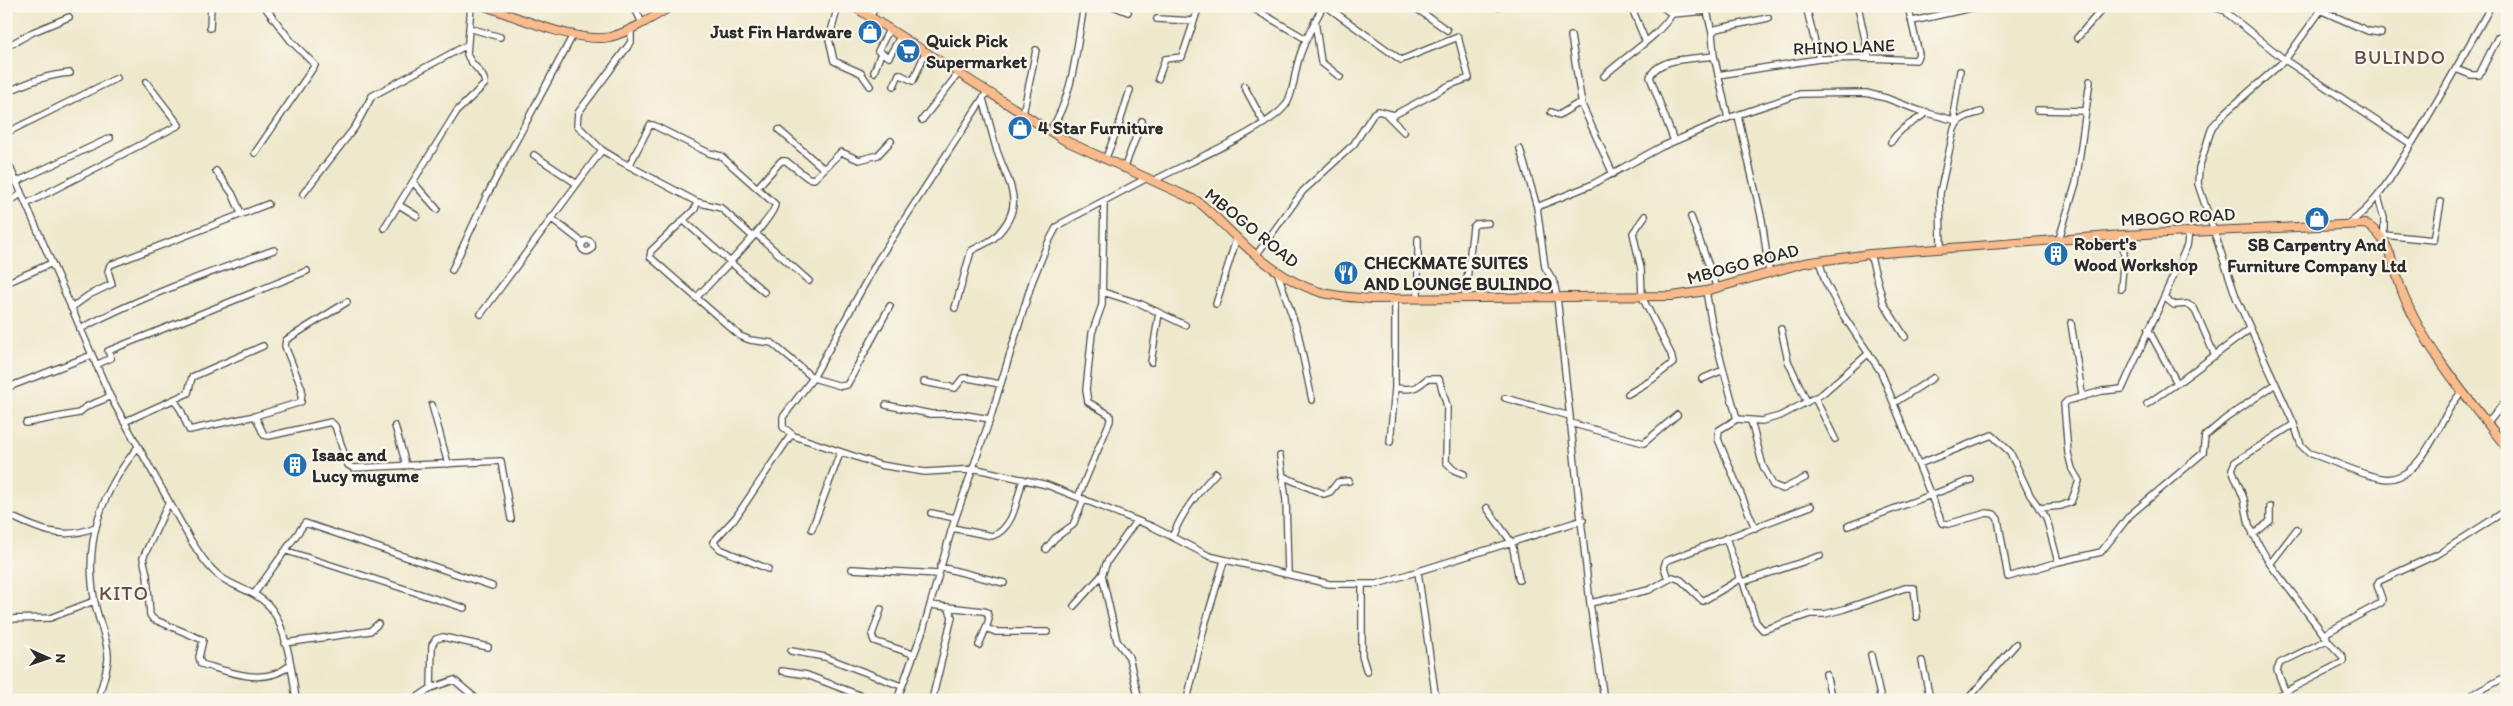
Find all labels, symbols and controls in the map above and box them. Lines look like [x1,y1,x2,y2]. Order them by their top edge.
shop icon: Just Fin Hardware [857,19,883,45]
place label: Just Fin Hardware [710,21,852,43]
place label: Quick Pick Supermarket [926,30,1027,73]
street label: RHINO LANE [1793,34,1895,60]
supermarket icon: Quick Pick Supermarket [895,38,921,64]
district label: BULINDO [2354,45,2446,69]
shop icon: 4 Star Furniture [1007,115,1033,141]
place label: 4 Star Furniture [1038,117,1164,139]
street label: MBOGO ROAD [1200,183,1304,273]
street label: MBOGO ROAD [2120,203,2236,231]
shop icon: SB Carpentry And Furniture Company Ltd [2304,206,2330,232]
place label: Robert's Wood Workshop [2074,233,2198,276]
place label: SB Carpentry And Furniture Company Ltd [2227,234,2408,277]
street label: MBOGO ROAD [1685,239,1801,289]
building icon: Robert's Wood Workshop [2043,241,2069,267]
place label: CHECKMATE SUITES AND LOUNGE BULINDO [1363,252,1552,295]
restaurant icon: CHECKMATE SUITES AND LOUNGE BULINDO [1333,260,1359,286]
place label: Isaac and Lucy mugume [312,444,420,487]
building icon: Isaac and Lucy mugume [282,452,308,478]
district label: KITO [99,581,149,605]
north arrow [22,634,72,684]
text: N [52,653,69,663]

